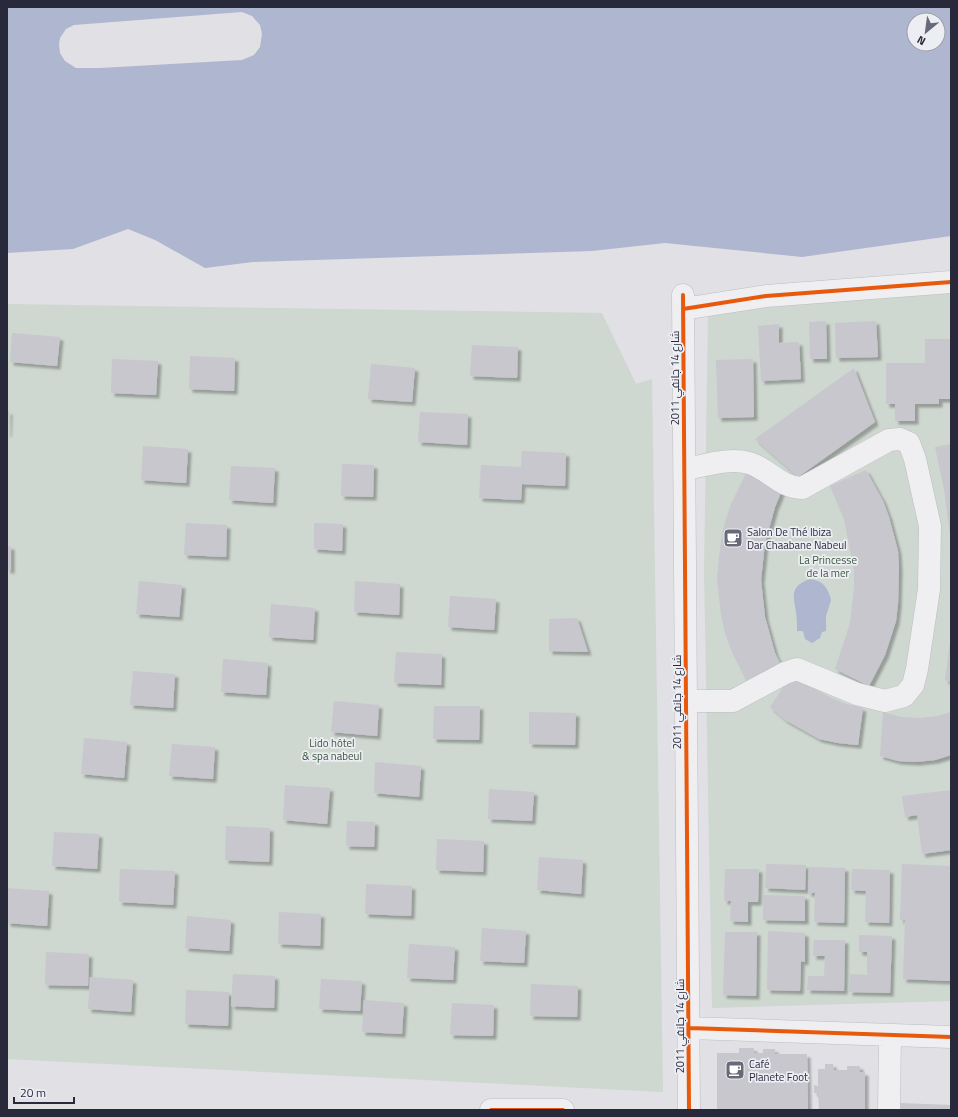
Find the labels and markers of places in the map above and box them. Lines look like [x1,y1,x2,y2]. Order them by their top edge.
place label: Salon De Thé Ibiza Dar Chaabane Nabeul [747,524,847,553]
cafe icon: Salon De Thé Ibiza Dar Chaabane Nabeul [722,527,744,549]
place label: Café Planete Foot [749,1056,808,1085]
cafe icon: Café Planete Foot [724,1059,746,1081]

